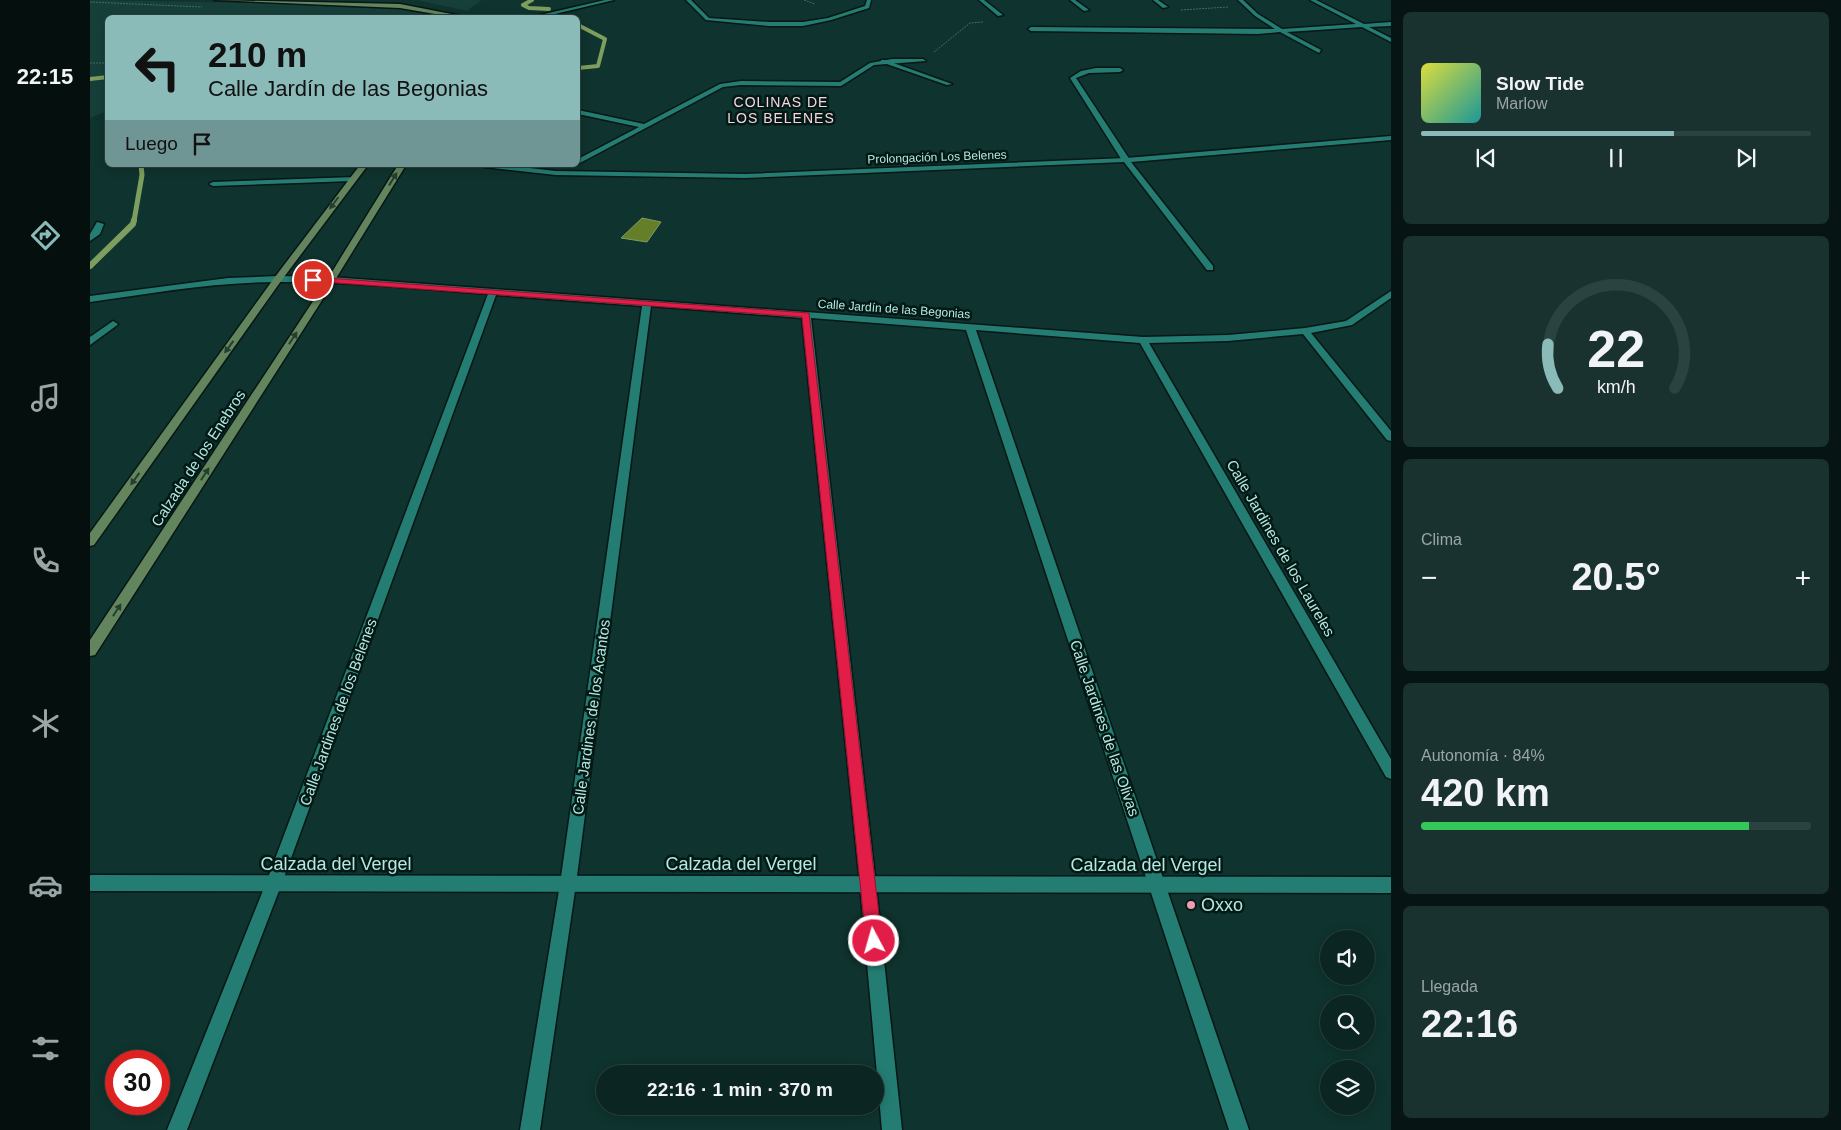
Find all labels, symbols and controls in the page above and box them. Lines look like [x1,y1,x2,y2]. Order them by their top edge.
icon: left [125,35,190,100]
text: 210 m [208,35,307,74]
text: 22:15 [17,64,73,89]
text: Slow Tide [1496,73,1584,94]
text: Calle Jardín de las Begonias [208,76,488,101]
district label: COLINAS DE LOS BELENES [727,94,835,126]
text: Marlow [1496,95,1548,112]
icon: arrive [188,130,216,158]
text: Luego [125,133,178,154]
icon: previous [1472,144,1500,172]
icon: pause [1602,144,1630,172]
icon: next [1732,144,1760,172]
street label: Prolongación Los Belenes [867,148,1007,166]
one-way arrow [389,173,398,186]
one-way arrow [329,196,339,210]
icon: directions [28,218,63,253]
pin [292,259,334,301]
icon: arrive [299,266,327,294]
street label: Calle Jardín de las Begonias [817,297,971,321]
text: 22 [1587,320,1645,378]
one-way arrow [289,331,298,344]
one-way arrow [224,340,235,353]
text: km/h [1597,377,1635,397]
icon: music [28,380,63,415]
street label: Calzada de los Enebros [148,387,248,529]
street label: Calle Jardines de los Laureles [1223,457,1339,639]
one-way arrow [200,467,210,481]
one-way arrow [130,472,140,486]
text: Clima [1421,531,1462,548]
icon: phone [28,543,63,578]
text: 20.5° [1571,556,1661,598]
text: − [1421,562,1437,593]
text: + [1795,562,1811,593]
one-way arrow [112,604,121,617]
street label: Calle Jardines de los Belenes [296,616,380,808]
street label: Calle Jardines de los Acantos [569,618,613,816]
street label: Calle Jardines de las Olivas [1067,638,1143,818]
icon: climate [28,706,63,741]
text: Autonomía · 84% [1421,747,1545,764]
text: 420 km [1421,772,1550,814]
street label: Calzada del Vergel [260,854,412,874]
street label: Calzada del Vergel [665,854,817,874]
street label: Calzada del Vergel [1070,855,1222,875]
icon: car [28,868,63,903]
place label: Oxxo [1201,895,1243,915]
marker: Oxxo [1185,899,1197,911]
position arrow [847,914,899,966]
map controls [1320,930,1375,1115]
button: sound [1320,930,1375,985]
text: Llegada [1421,978,1478,995]
button: search [1320,995,1375,1050]
text: 22:16 [1421,1003,1518,1045]
icon: filters [28,1031,63,1066]
speed limit sign: 30 [105,1050,170,1115]
button: layers [1320,1060,1375,1115]
text: 22:16 · 1 min · 370 m [647,1079,833,1100]

